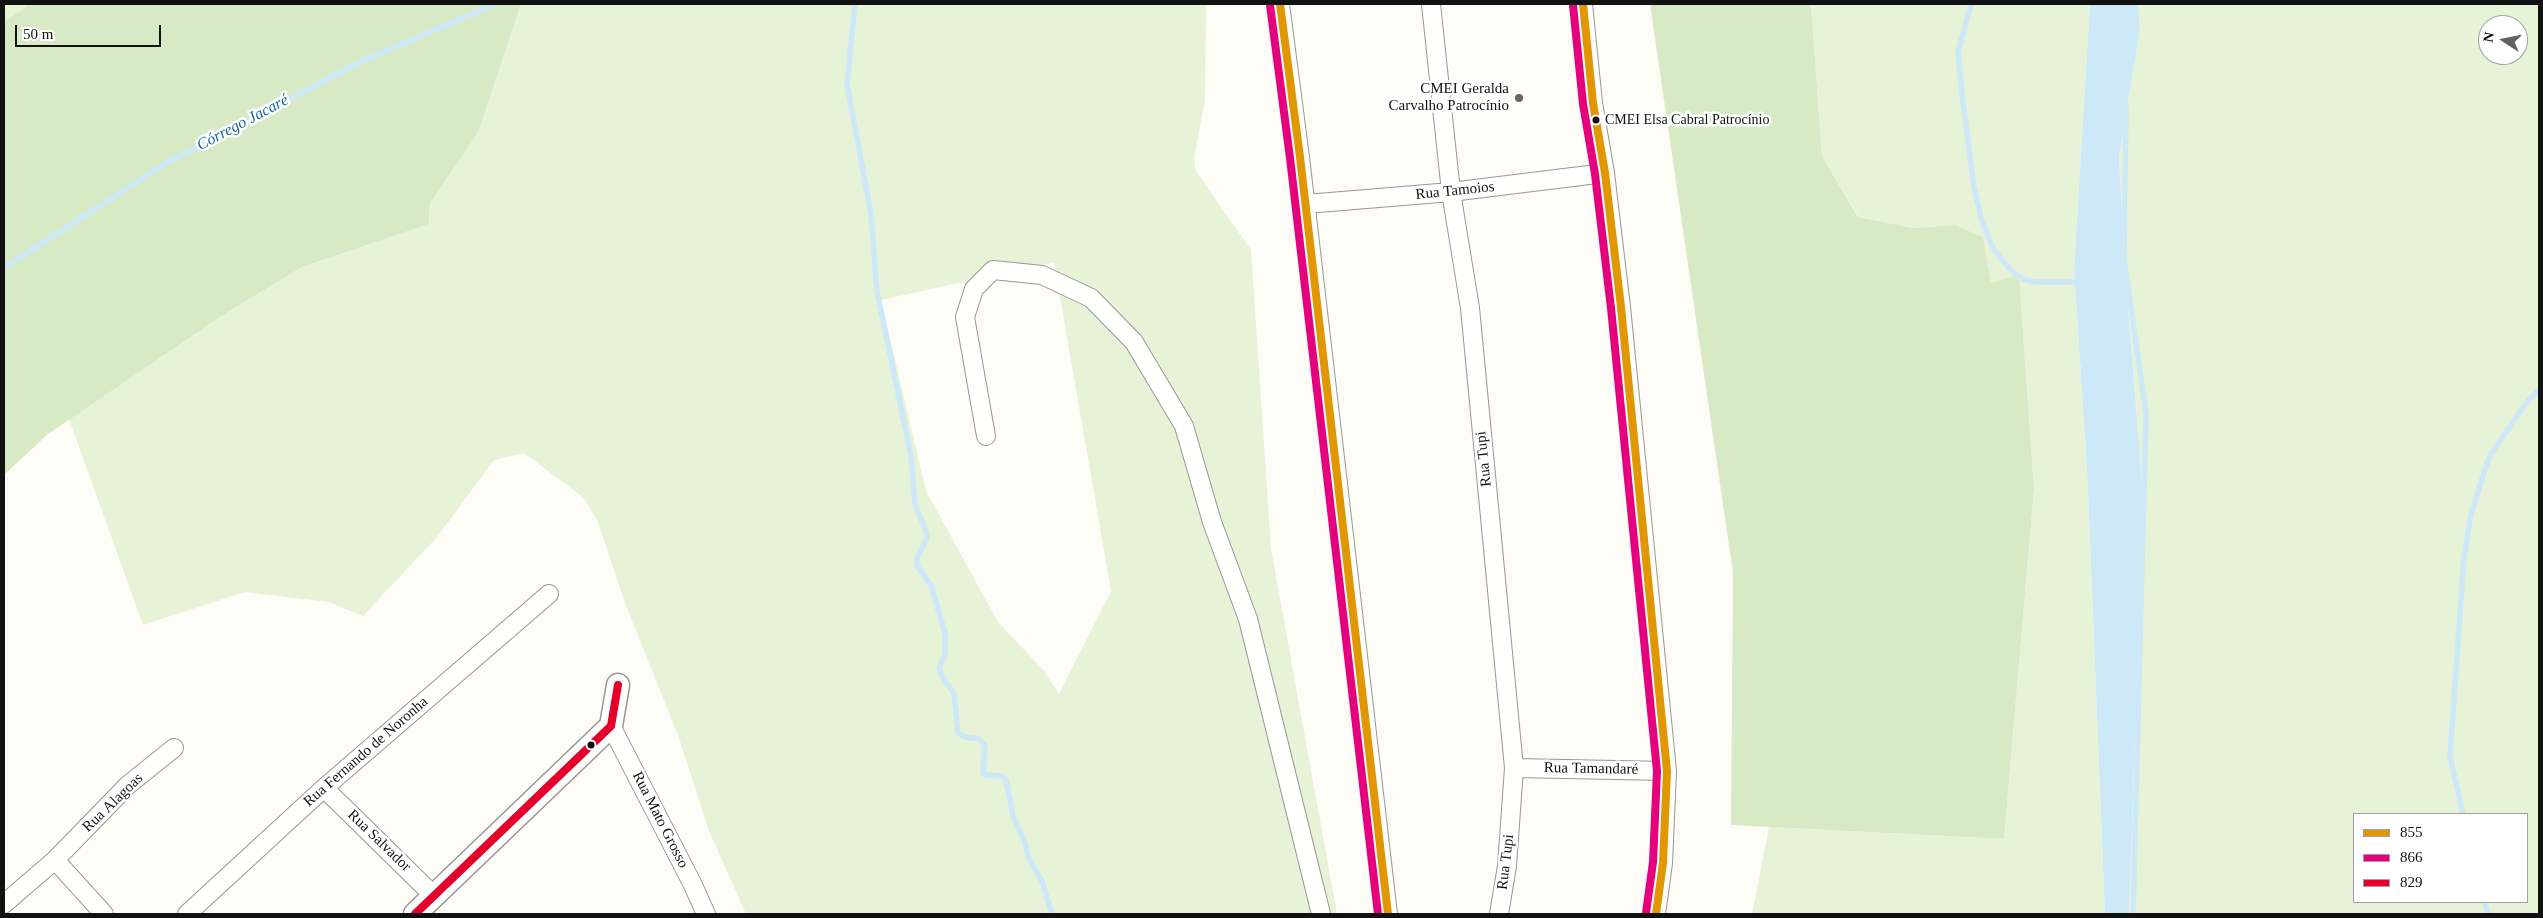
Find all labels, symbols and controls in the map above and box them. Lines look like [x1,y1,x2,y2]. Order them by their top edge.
scale bar [18,15,164,47]
north arrow [2478,15,2528,65]
text: 50 m [23,26,53,42]
text: N [2480,31,2497,44]
place label: CMEI Geralda Carvalho Patrocínio [1389,80,1509,115]
water label: Córrego Jacaré [194,91,292,155]
marker: CMEI Geralda Carvalho Patrocínio [1513,92,1525,104]
place label: CMEI Elsa Cabral Patrocínio [1605,112,1769,128]
marker: CMEI Elsa Cabral Patrocínio [1591,115,1601,125]
street label: Rua Tamoios [1415,178,1495,204]
street label: Rua Tupi [1472,430,1496,488]
street label: Rua Fernando de Noronha [300,693,432,811]
unlabelled marker [586,740,596,750]
street label: Rua Tamandaré [1544,759,1638,779]
street label: Rua Mato Grosso [628,769,692,871]
street label: Rua Alagoas [79,770,147,836]
street label: Rua Salvador [344,806,414,876]
legend [2353,813,2528,903]
text: 855 [2400,824,2423,840]
street label: Rua Tupi [1494,833,1518,891]
text: 866 [2400,849,2423,865]
text: 829 [2400,874,2423,890]

